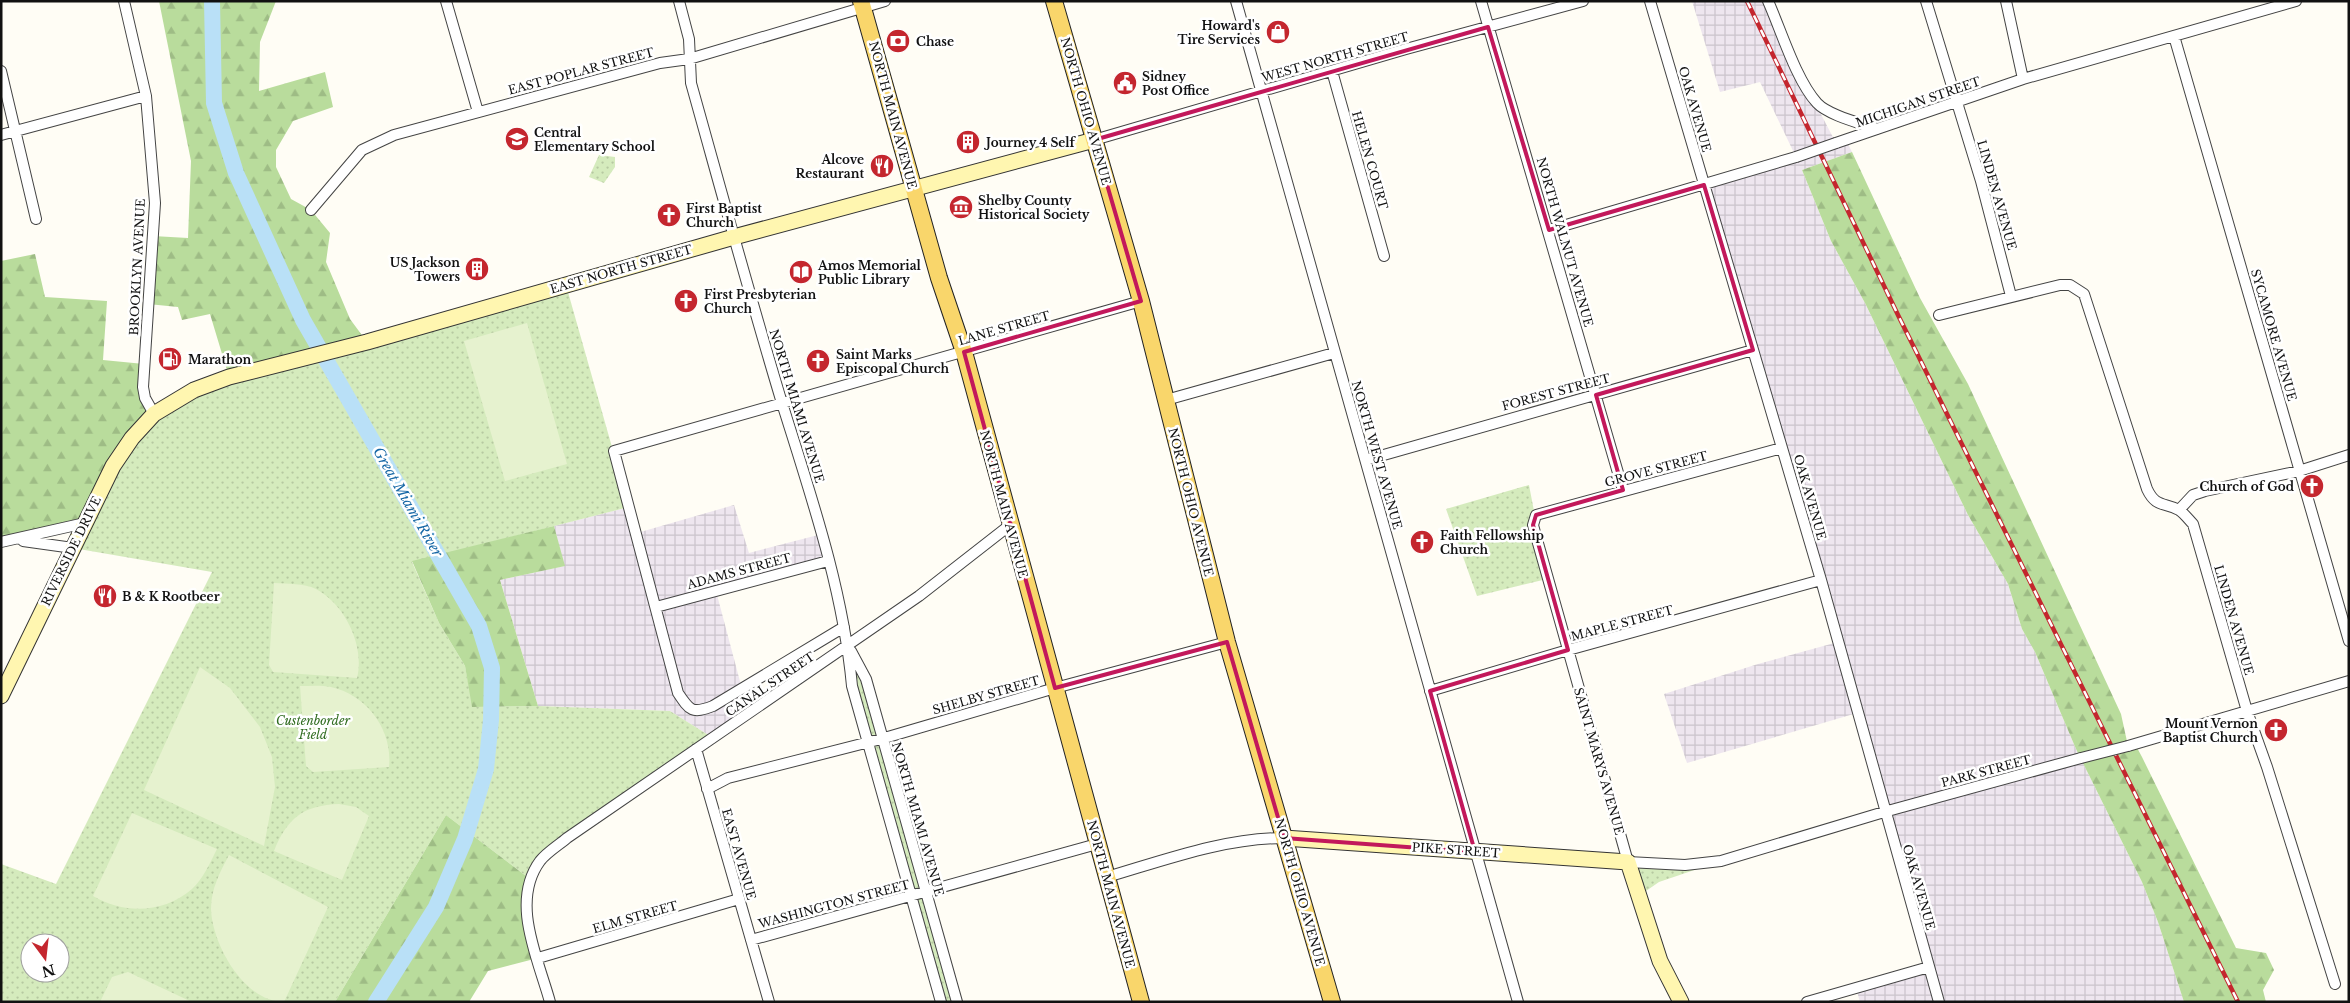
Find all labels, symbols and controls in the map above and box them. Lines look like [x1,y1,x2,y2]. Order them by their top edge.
place label: Howard's Tire Services [1178,18,1260,47]
shop icon: Howard's Tire Services [1265,19,1291,45]
bank icon: Chase [885,28,911,54]
street label: WEST NORTH STREET [1259,29,1411,85]
place label: Chase [916,34,954,49]
street label: NORTH OHIO AVENUE [1058,35,1114,187]
street label: NORTH MAIN AVENUE [866,39,920,191]
street label: EAST POPLAR STREET [506,44,656,98]
street label: OAK AVENUE [1676,64,1715,154]
place label: Sidney Post Office [1142,69,1209,98]
public building icon: Sidney Post Office [1112,70,1138,96]
street label: MICHIGAN STREET [1854,73,1983,130]
street label: HELEN COURT [1349,109,1391,211]
place label: Central Elementary School [534,125,656,154]
school or university icon: Central Elementary School [504,126,530,152]
building icon: Journey 4 Self [955,129,981,155]
place label: Journey 4 Self [983,135,1077,150]
street label: LINDEN AVENUE [1974,138,2020,252]
place label: Alcove Restaurant [796,152,864,181]
restaurant icon: Alcove Restaurant [869,153,895,179]
street label: NORTH WALNUT AVENUE [1534,155,1597,329]
place label: Shelby County Historical Society [978,193,1090,222]
museum icon: Shelby County Historical Society [948,194,974,220]
street label: BROOKLYN AVENUE [126,198,148,336]
place label: First Baptist Church [686,201,762,230]
church icon: First Baptist Church [656,202,682,228]
street label: EAST NORTH STREET [548,241,694,297]
place label: US Jackson Towers [390,255,460,284]
building icon: US Jackson Towers [464,256,490,282]
place label: Amos Memorial Public Library [817,258,922,287]
library icon: Amos Memorial Public Library [788,259,814,285]
street label: SYCAMORE AVENUE [2248,267,2300,403]
place label: First Presbyterian Church [704,287,816,316]
church icon: First Presbyterian Church [673,288,699,314]
street label: LANE STREET [956,308,1052,348]
street label: NORTH MIAMI AVENUE [766,327,828,485]
fuel station icon: Marathon [157,346,183,372]
place label: Saint Marks Episcopal Church [836,347,949,376]
church icon: Saint Marks Episcopal Church [805,348,831,374]
place label: Marathon [188,352,252,367]
street label: FOREST STREET [1500,370,1612,414]
street label: NORTH WEST AVENUE [1349,379,1405,531]
street label: NORTH OHIO AVENUE [1165,426,1217,578]
street label: NORTH MAIN AVENUE [977,428,1031,580]
water label: Great Miami River [369,444,447,561]
street label: GROVE STREET [1603,448,1710,490]
street label: OAK AVENUE [1791,452,1830,542]
church icon: Church of God [2299,473,2325,499]
place label: Church of God [2199,479,2295,494]
street label: RIVERSIDE DRIVE [38,493,104,608]
place label: Faith Fellowship Church [1440,528,1544,557]
church icon: Faith Fellowship Church [1409,529,1435,555]
street label: ADAMS STREET [684,550,793,592]
street label: LINDEN AVENUE [2211,563,2257,677]
restaurant icon: B & K Rootbeer [92,583,118,609]
place label: B & K Rootbeer [122,589,220,604]
street label: MAPLE STREET [1569,602,1675,644]
street label: CANAL STREET [723,648,818,719]
street label: SHELBY STREET [931,672,1042,717]
street label: SAINT MARYS AVENUE [1571,686,1627,837]
park label: Custenborder Field [276,713,350,742]
place label: Mount Vernon Baptist Church [2163,716,2258,745]
church icon: Mount Vernon Baptist Church [2263,717,2289,743]
street label: NORTH MIAMI AVENUE [889,740,947,898]
street label: PARK STREET [1939,752,2033,790]
street label: EAST AVENUE [719,807,759,902]
street label: NORTH OHIO AVENUE [1272,816,1328,968]
street label: NORTH MAIN AVENUE [1084,818,1138,970]
street label: PIKE STREET [1411,839,1501,861]
street label: OAK AVENUE [1900,842,1939,932]
street label: WASHINGTON STREET [756,876,912,932]
street label: ELM STREET [591,898,680,936]
north arrow [20,933,70,983]
text: N [40,960,57,981]

